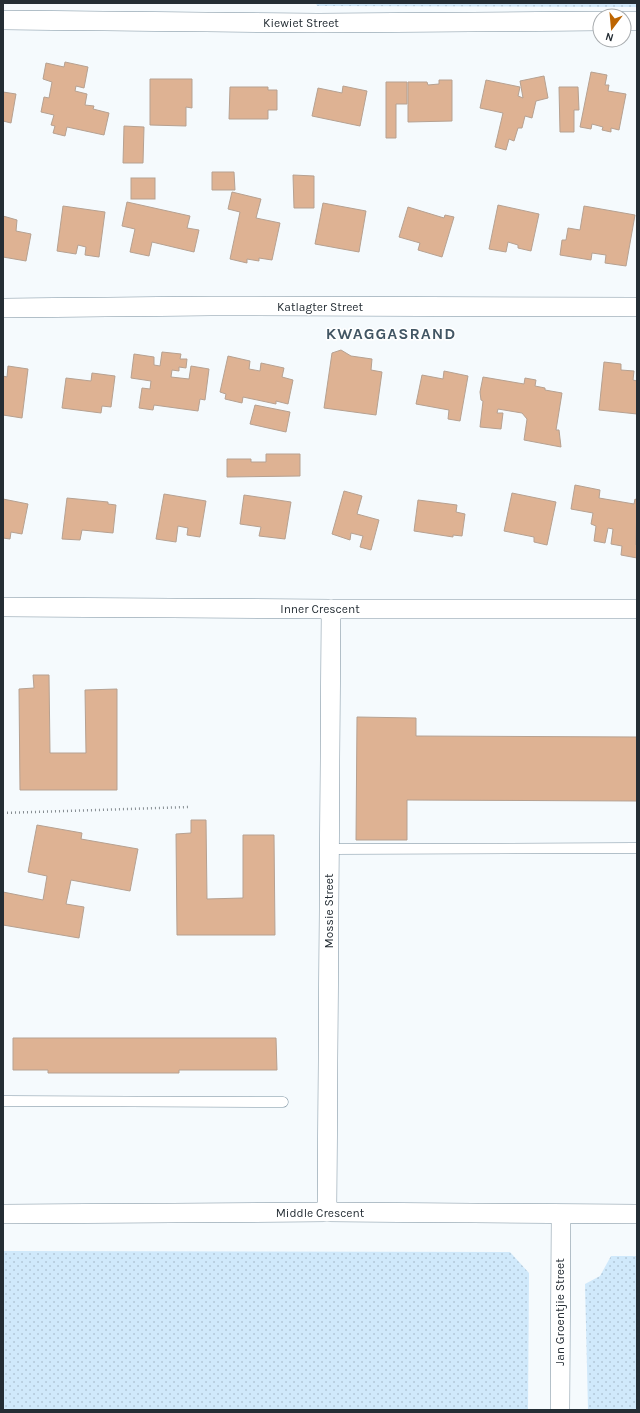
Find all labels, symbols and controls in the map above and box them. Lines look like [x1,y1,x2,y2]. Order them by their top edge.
north arrow [592,8,632,48]
street label: Kiewiet Street [263,16,339,30]
text: N [604,30,615,44]
street label: Katlagter Street [277,300,363,314]
district label: KWAGGASRAND [326,324,456,343]
street label: Inner Crescent [280,602,360,616]
street label: Mossie Street [322,873,336,948]
street label: Middle Crescent [276,1206,365,1220]
street label: Jan Groentjie Street [553,1258,567,1366]

